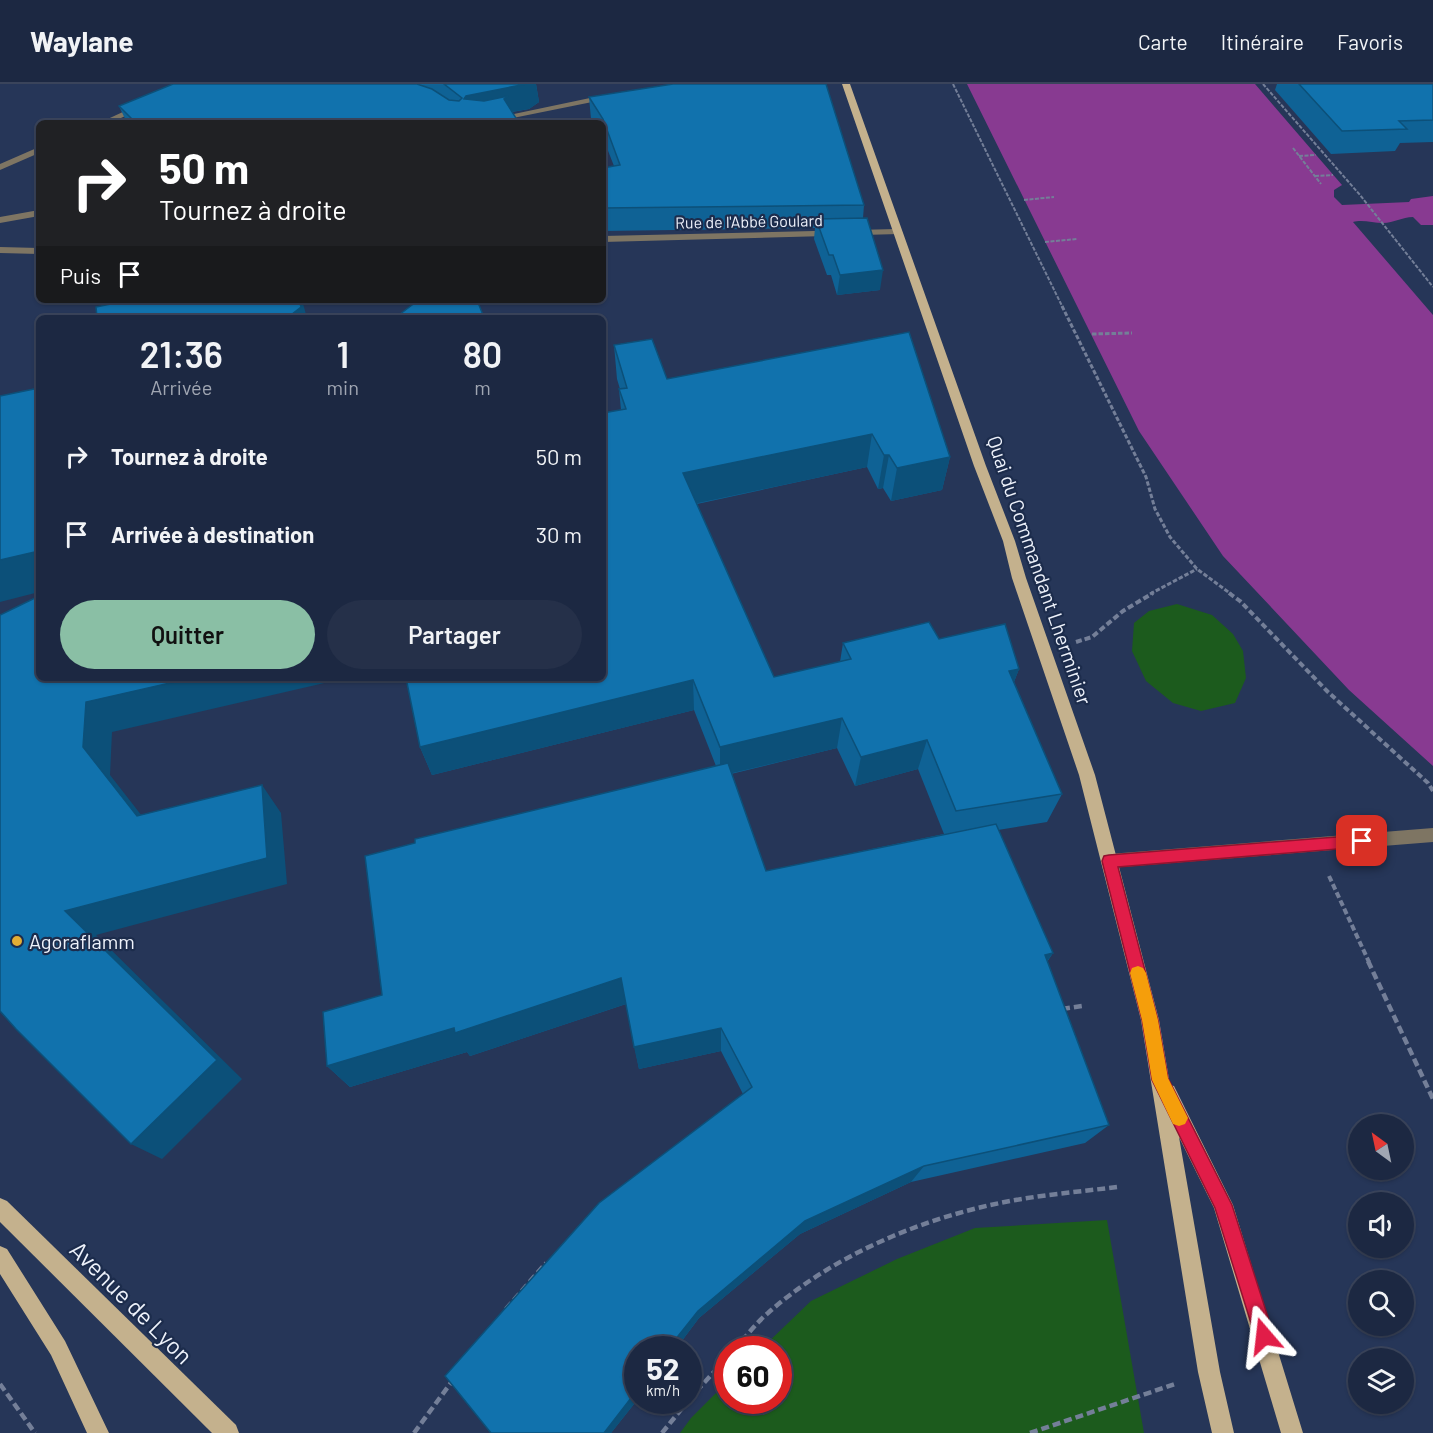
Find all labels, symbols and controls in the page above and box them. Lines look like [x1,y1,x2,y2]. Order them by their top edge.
text: Waylane [30,24,134,58]
text: Carte [1138,29,1188,54]
text: Itinéraire [1221,29,1304,54]
text: Favoris [1337,29,1403,54]
text: 50 m [159,142,249,192]
icon: right [60,144,138,222]
text: Tournez à droite [159,193,347,225]
street label: Rue de l'Abbé Goulard [675,210,823,232]
icon: arrive [113,258,146,291]
text: Puis [60,262,101,288]
text: 21:36 [140,332,223,375]
text: 1 [336,332,349,375]
text: 80 [463,332,502,375]
text: Arrivée [150,375,212,399]
text: min [327,375,359,399]
text: m [474,375,491,399]
street label: Quai du Commandant Lherminier [983,432,1097,708]
icon: right [60,440,93,473]
text: Tournez à droite [111,443,268,469]
text: 50 m [536,443,582,469]
icon: arrive [60,518,93,551]
text: Arrivée à destination [111,521,314,547]
text: 30 m [536,521,582,547]
button: Quitter [60,600,315,669]
button: Partager [327,600,582,669]
pin [1336,815,1387,866]
icon: arrive [1345,824,1378,857]
place label: Agoraflamm [29,929,135,953]
marker: Agoraflamm [10,934,24,948]
north arrow [1348,1114,1414,1180]
map controls [1348,1114,1414,1414]
button: sound [1348,1192,1414,1258]
street label: Avenue de Lyon [65,1235,199,1369]
button: search [1348,1270,1414,1336]
position arrow [1232,1304,1296,1368]
speed limit sign: 60 [714,1336,792,1414]
button: layers [1348,1348,1414,1414]
text: 52 [647,1350,679,1386]
text: km/h [646,1381,680,1399]

